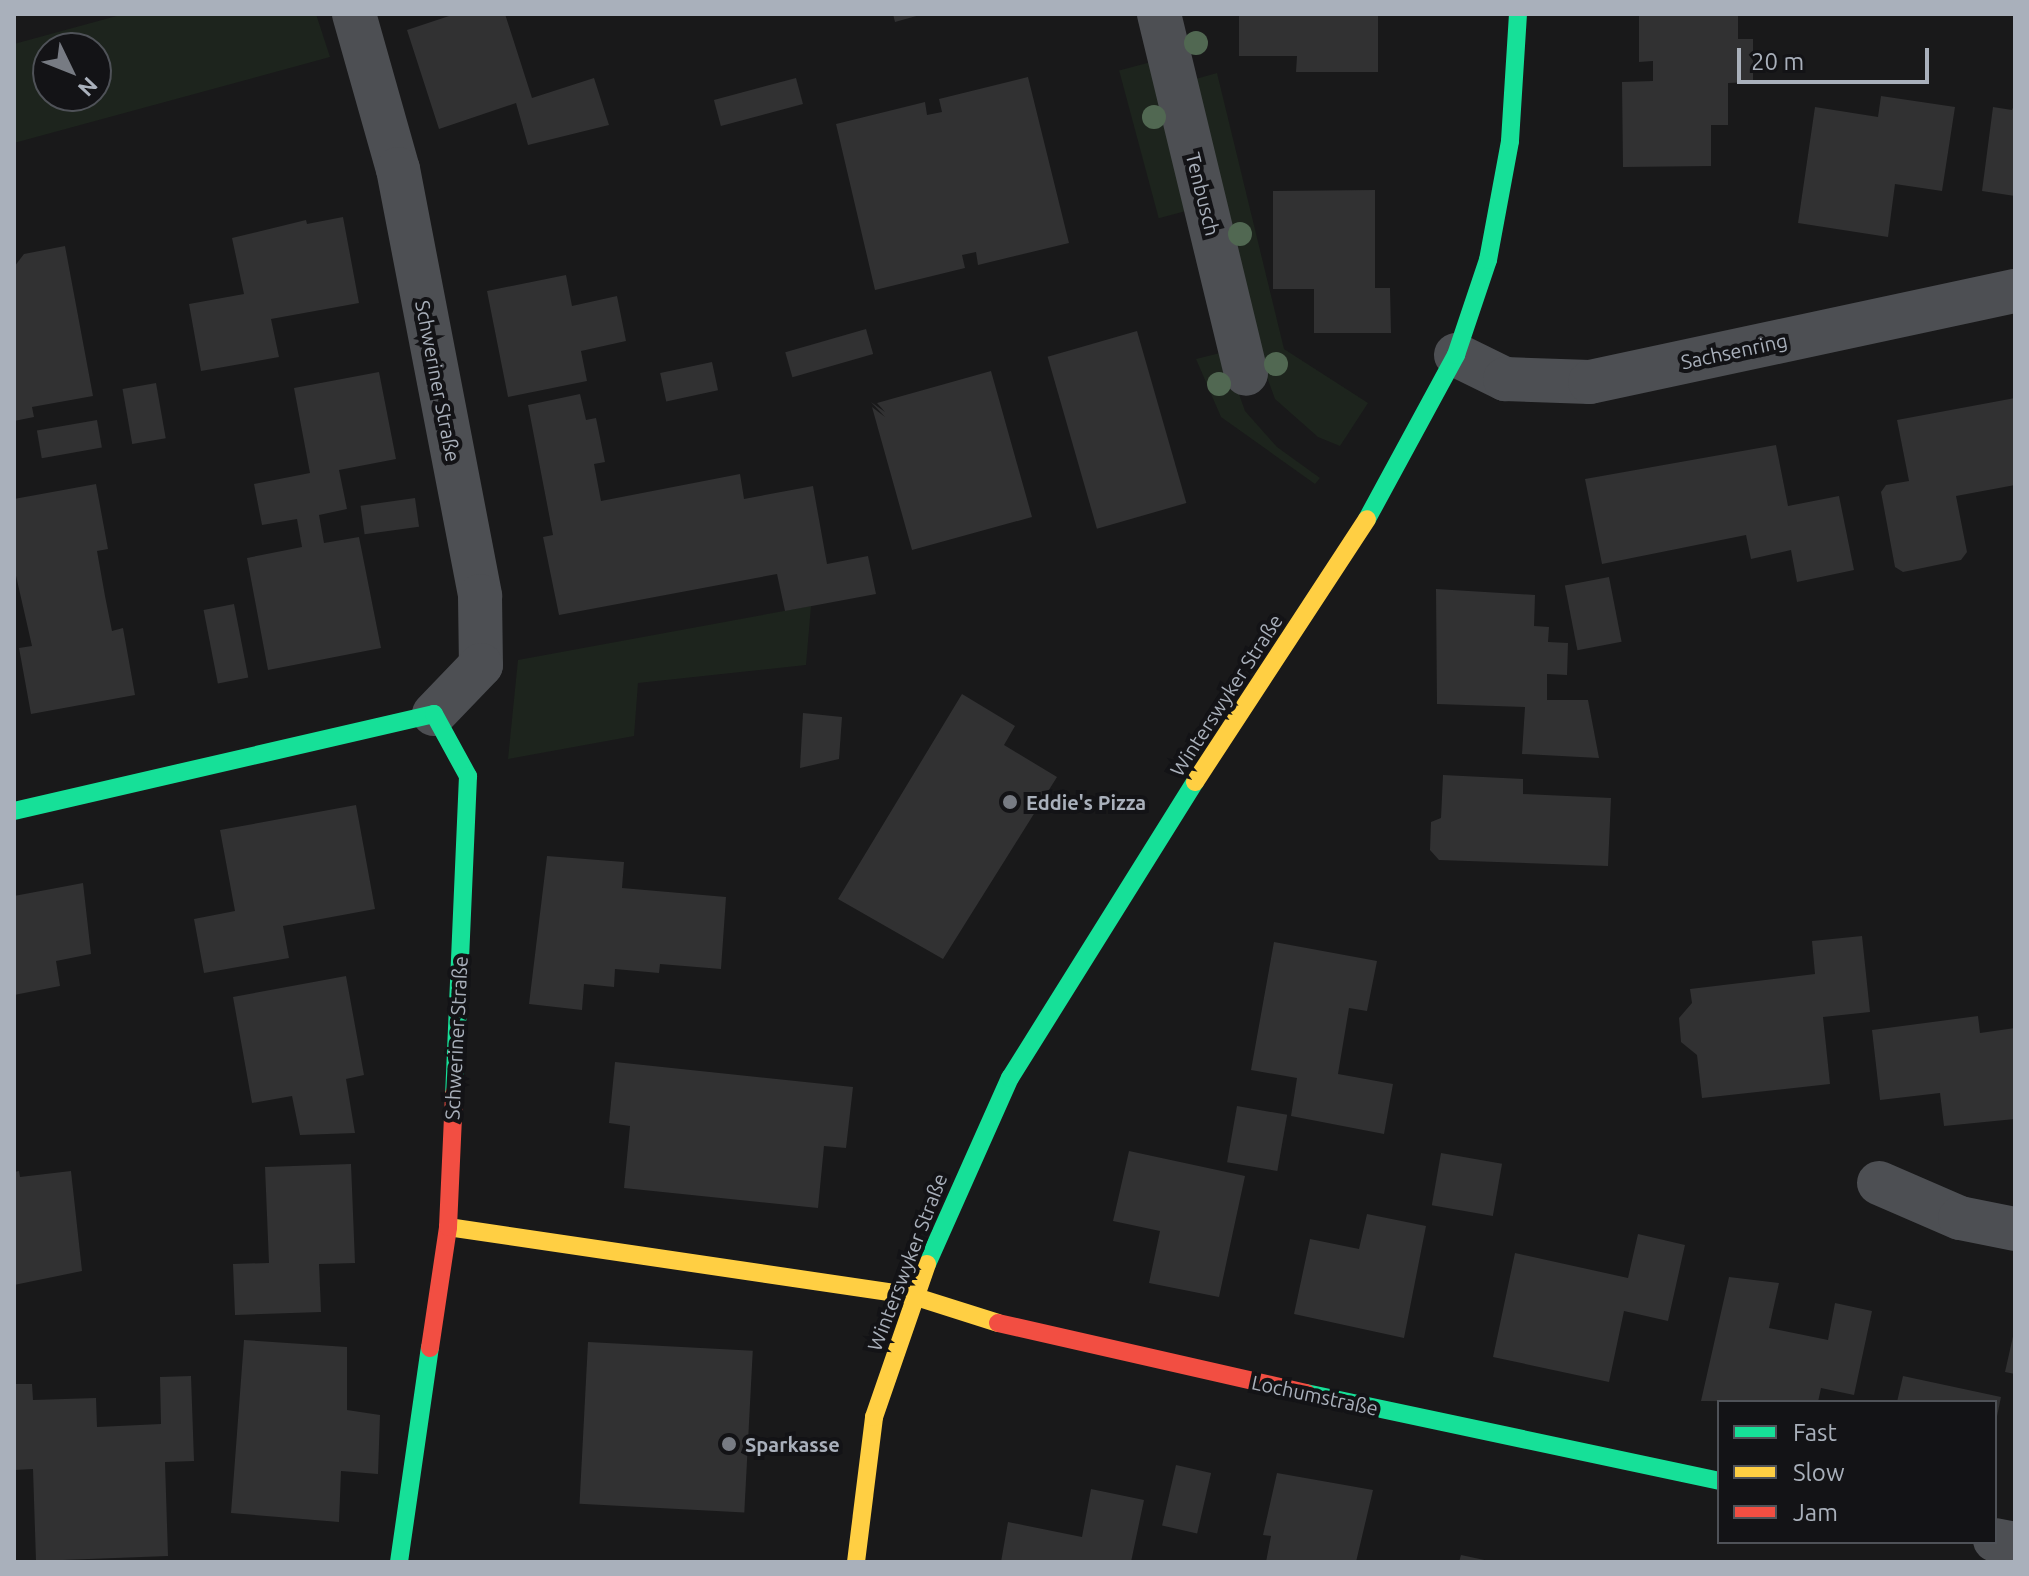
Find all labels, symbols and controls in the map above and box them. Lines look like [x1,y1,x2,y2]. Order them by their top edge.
north arrow [32,32,112,112]
scale bar [1741,32,1933,82]
text: 20 m [1751,48,1804,75]
text: N [74,73,103,102]
street label: Tenbusch [1181,150,1225,238]
street label: Schweriner Straße [411,298,465,464]
street label: Sachsenring [1679,328,1789,374]
street label: Winterswyker Straße [1165,610,1287,780]
place label: Eddie's Pizza [1026,790,1146,814]
marker: Eddie's Pizza [1001,793,1019,811]
street label: Schweriner Straße [440,955,472,1121]
street label: Winterswyker Straße [862,1170,952,1354]
street label: Lochumstraße [1250,1370,1380,1420]
legend [1717,1400,1997,1544]
text: Fast [1793,1419,1837,1446]
place label: Sparkasse [745,1432,840,1456]
marker: Sparkasse [720,1435,738,1453]
text: Slow [1793,1459,1845,1486]
text: Jam [1793,1499,1838,1526]

